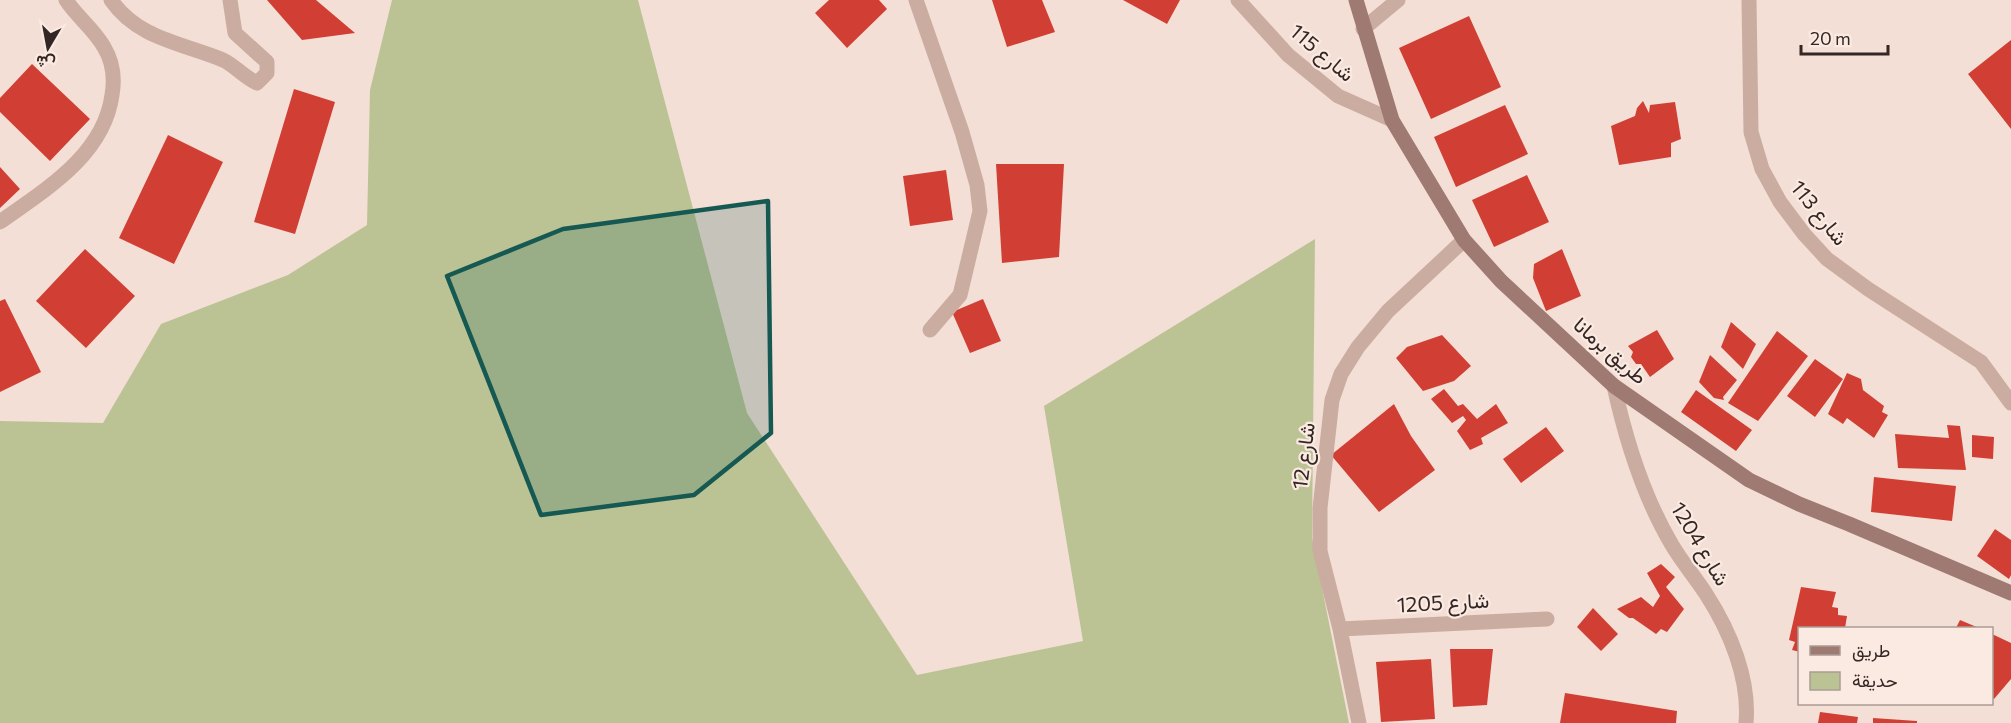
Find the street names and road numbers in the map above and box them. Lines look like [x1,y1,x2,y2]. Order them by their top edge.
street label: شارع 115 [1284,18,1360,88]
street label: شارع 113 [1784,175,1854,251]
street label: طريق برمانا [1568,311,1653,390]
street label: شارع 12 [1286,421,1322,491]
street label: شارع 1204 [1664,497,1736,591]
street label: شارع 1205 [1396,587,1490,619]

